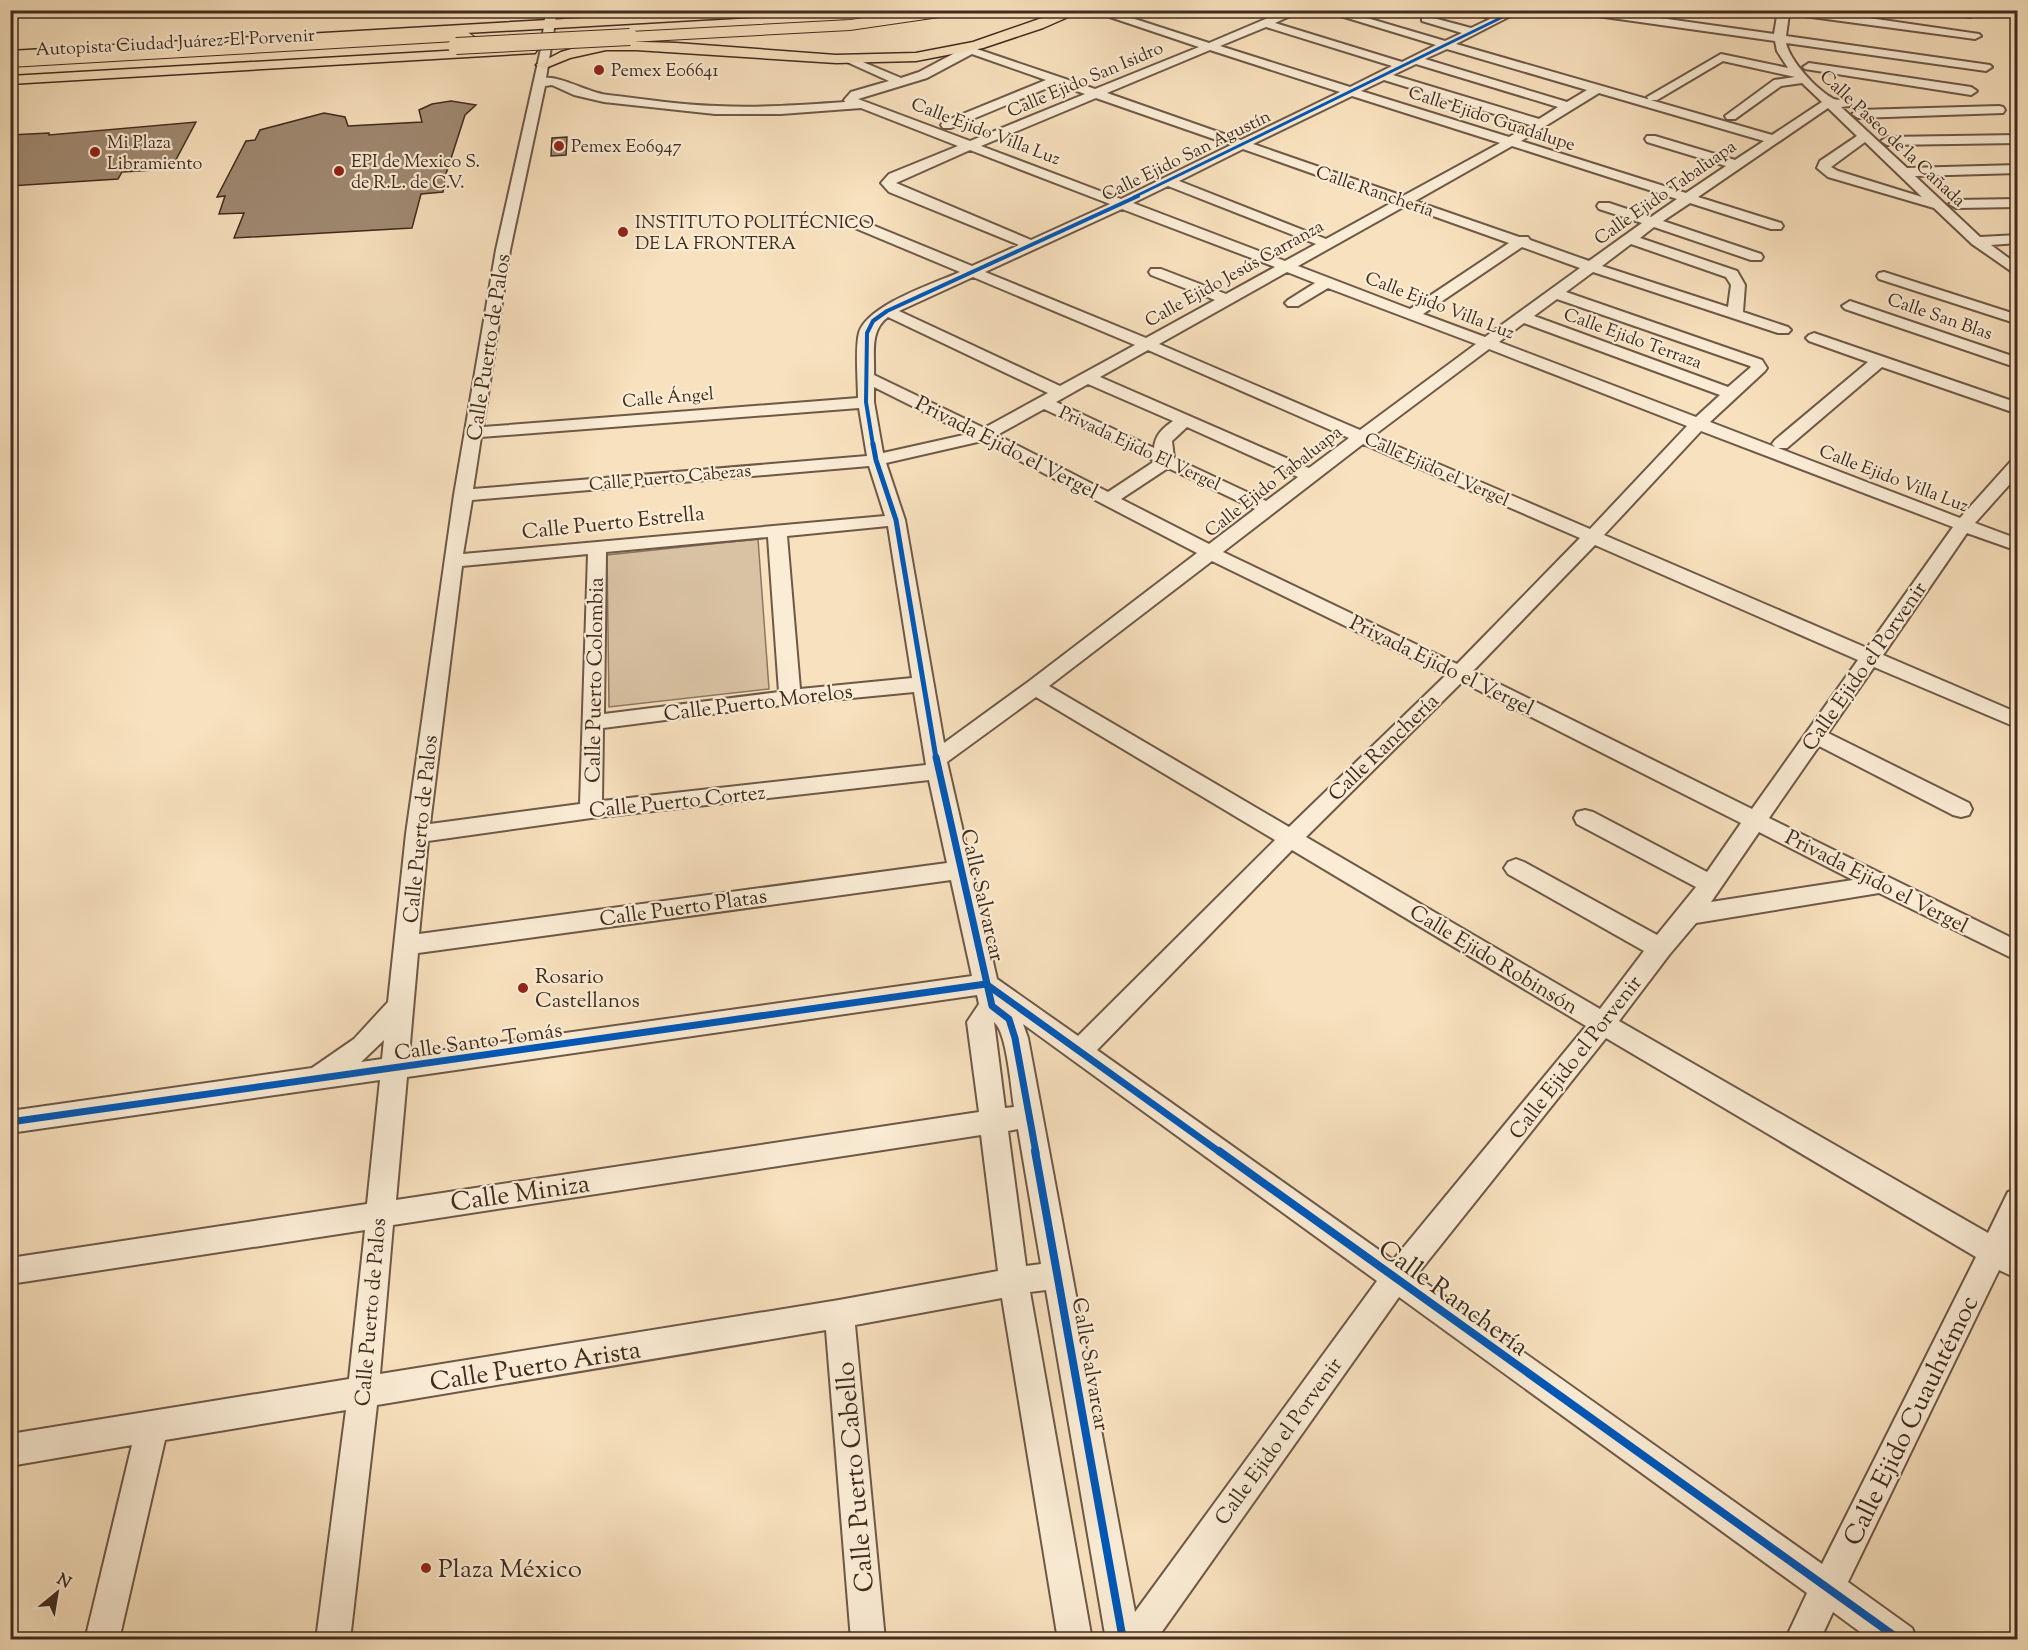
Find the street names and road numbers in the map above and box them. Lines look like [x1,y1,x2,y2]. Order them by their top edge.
street label: Autopista Ciudad Juárez-El Porvenir [35,24,316,64]
street label: Calle Ejido San Isidro [1004,36,1168,126]
street label: Calle Paseo de la Cañada [1813,65,1970,214]
street label: Calle Ejido Guadalupe [1404,81,1578,159]
street label: Calle Ejido Villa Luz [907,92,1064,173]
street label: Calle Ejido San Agustín [1098,104,1276,209]
street label: Calle Ejido Tabaluapa [1590,135,1743,253]
street label: Calle Ranchería [1312,161,1437,225]
street label: Calle Ejido Jesús Carranza [1141,215,1329,335]
street label: Calle Puerto de Palos [460,252,520,443]
street label: Calle Ejido Villa Luz [1361,266,1518,347]
street label: Calle San Blas [1883,288,1995,348]
street label: Calle Ejido Terraza [1559,303,1705,377]
street label: Calle Ángel [621,382,715,416]
street label: Privada Ejido el Vergel [909,390,1103,508]
street label: Privada Ejido El Vergel [1054,401,1224,499]
street label: Calle Ejido Tabaluapa [1200,421,1349,545]
street label: Calle Ejido el Vergel [1359,427,1513,514]
street label: Calle Ejido Villa Luz [1815,439,1972,520]
street label: Calle Puerto Cabezas [588,459,752,499]
street label: Calle Puerto Estrella [520,499,706,549]
street label: Calle Ejido el Porvenir [1796,576,1936,758]
street label: Calle Puerto Colombia [579,577,613,783]
street label: Privada Ejido el Vergel [1344,609,1539,725]
street label: Calle Puerto Morelos [662,678,854,730]
street label: Calle Ranchería [1322,687,1447,809]
street label: Calle Puerto de Palos [397,734,447,925]
street label: Calle Puerto Cortez [588,779,767,827]
street label: Privada Ejido el Vergel [1779,824,1973,942]
street label: Calle Salvarcar [951,826,1011,965]
street label: Calle Puerto Platas [598,882,769,936]
street label: Calle Ejido Robinsón [1403,898,1583,1023]
street label: Calle Ejido el Porvenir [1503,970,1650,1147]
street label: Calle Santo Tomás [392,1016,564,1070]
street label: Calle Miniza [448,1166,592,1223]
street label: Calle Puerto de Palos [349,1217,395,1408]
street label: Calle Ranchería [1370,1232,1535,1366]
street label: Calle Ejido Cuauhtémoc [1835,1289,1989,1552]
street label: Calle Salvarcar [1063,1295,1116,1434]
street label: Calle Puerto Arista [427,1333,644,1402]
street label: Calle Ejido el Porvenir [1208,1352,1351,1532]
street label: Calle Puerto Cabello [828,1360,885,1594]

